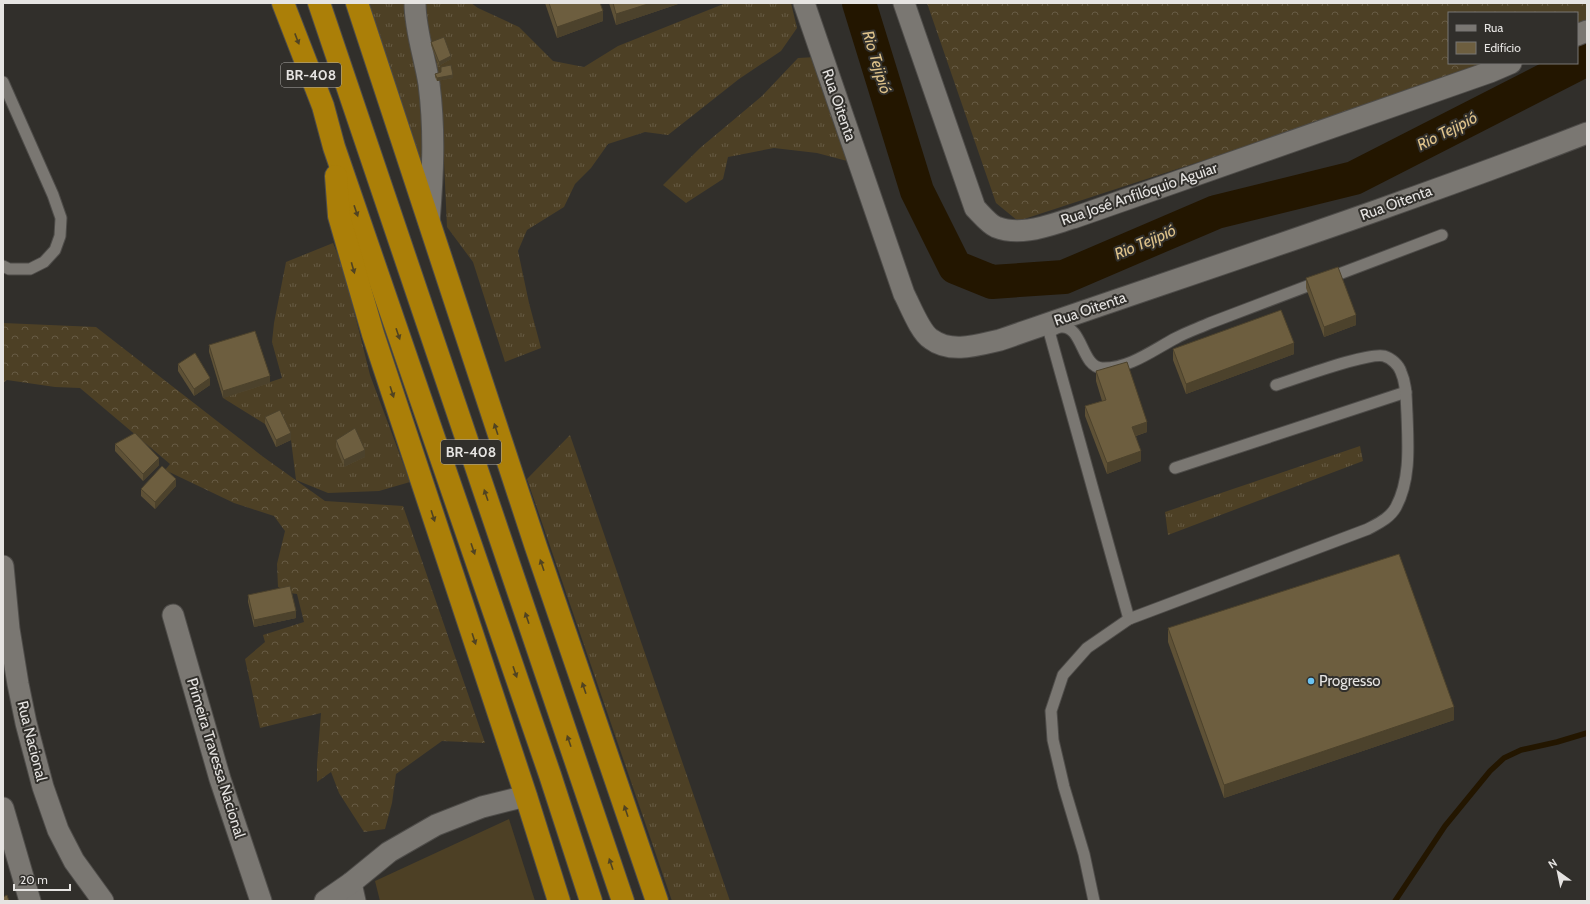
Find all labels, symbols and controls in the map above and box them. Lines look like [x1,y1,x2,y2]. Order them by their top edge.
legend [1448,12,1578,64]
text: Rua [1484,20,1503,35]
water label: Rio Tejipió [858,28,896,96]
one-way arrow [295,34,301,46]
text: Edifício [1484,40,1521,55]
road number: BR-408 [281,63,341,87]
street label: Rua Oitenta [818,67,860,144]
water label: Rio Tejipió [1414,108,1480,154]
street label: Rua José Anfilóquio Aguiar [1058,159,1220,229]
street label: Rua Oitenta [1358,181,1435,224]
one-way arrow [353,205,359,217]
water label: Rio Tejipió [1111,221,1179,263]
one-way arrow [350,263,356,275]
street label: Rua Oitenta [1052,288,1129,330]
one-way arrow [396,328,402,340]
one-way arrow [389,387,395,399]
one-way arrow [493,422,499,434]
road number: BR-408 [441,440,501,464]
one-way arrow [482,488,488,500]
one-way arrow [431,510,437,522]
one-way arrow [470,543,476,555]
one-way arrow [539,559,545,571]
one-way arrow [524,611,530,623]
one-way arrow [472,633,478,645]
one-way arrow [512,666,518,678]
place label: Progresso [1319,672,1381,690]
street label: Primeira Travessa Nacional [183,676,249,841]
marker: Progresso [1306,676,1316,686]
one-way arrow [581,682,587,694]
street label: Rua Nacional [13,699,51,784]
one-way arrow [566,735,572,747]
one-way arrow [623,805,629,817]
north arrow [1538,852,1578,892]
text: N [1545,856,1560,872]
one-way arrow [607,858,613,870]
scale bar [14,866,70,892]
text: 20 m [20,872,48,887]

